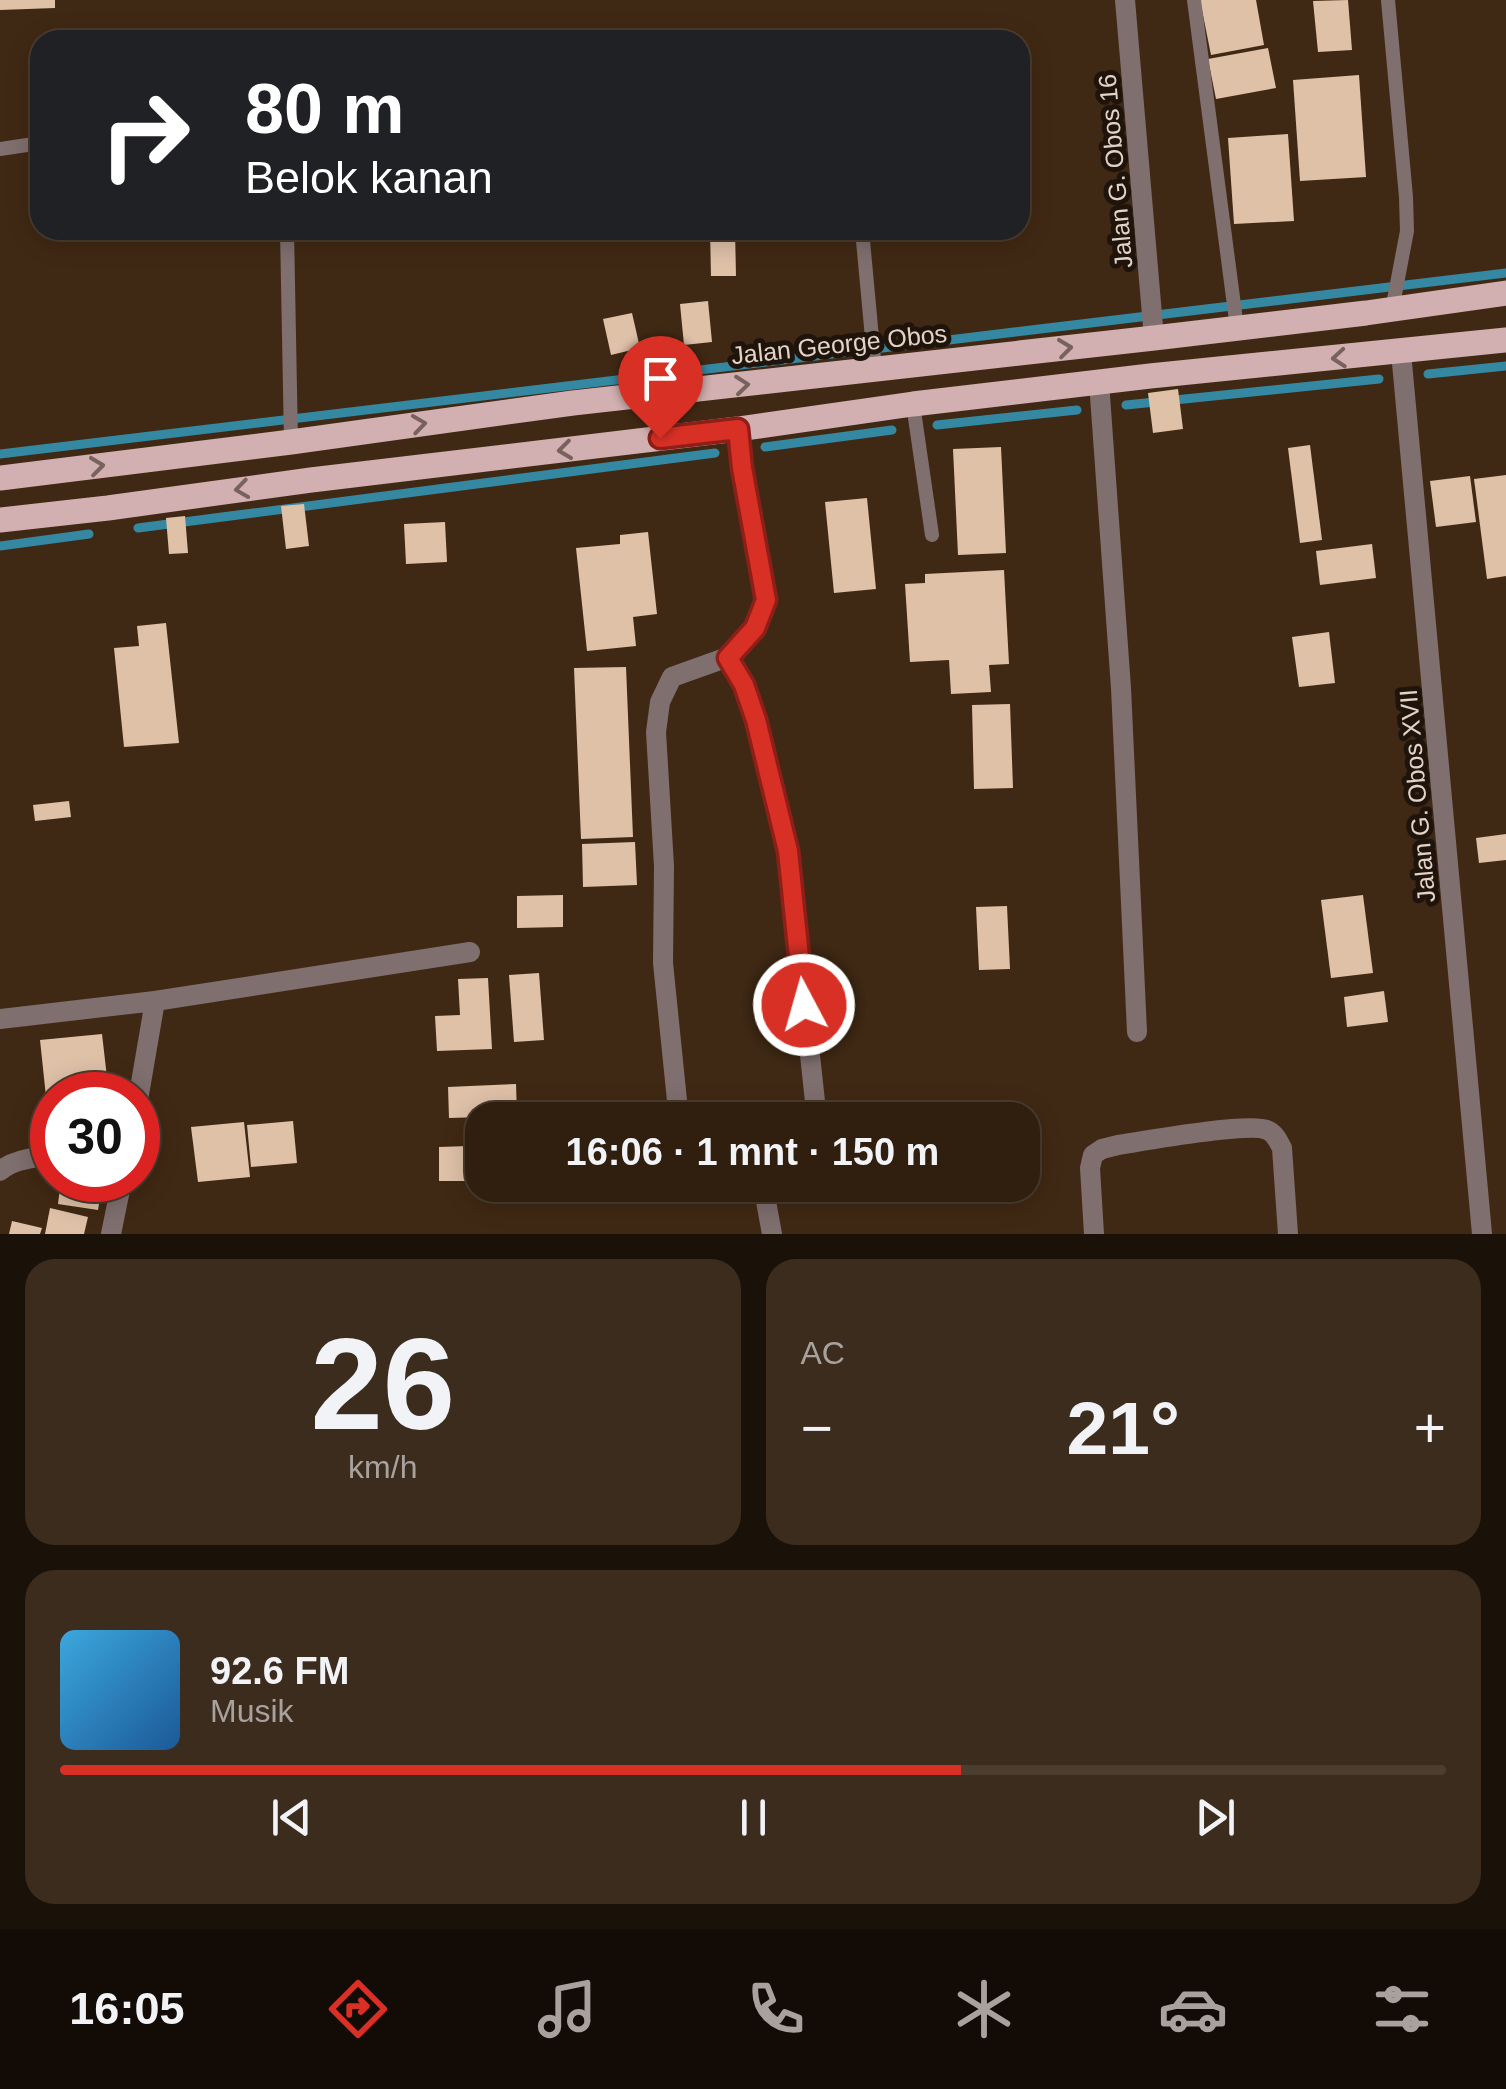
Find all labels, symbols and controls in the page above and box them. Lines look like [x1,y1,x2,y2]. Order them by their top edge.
icon: right [80,70,210,200]
text: 80 m [245,70,405,148]
street label: Jalan G. Obos 16 [1093,73,1137,269]
text: Belok kanan [245,152,493,203]
street label: Jalan George Obos [730,319,948,369]
pin [618,336,703,439]
one-way arrow [1057,338,1073,359]
one-way arrow [1331,347,1347,369]
icon: arrive [633,351,688,406]
one-way arrow [734,374,750,396]
one-way arrow [411,415,427,436]
one-way arrow [557,439,573,460]
one-way arrow [89,456,105,477]
one-way arrow [234,478,251,499]
street label: Jalan G. Obos XVII [1394,688,1440,904]
position arrow [752,953,856,1057]
speed limit sign: 30 [30,1072,160,1202]
text: 16:06 · 1 mnt · 150 m [566,1131,939,1173]
text: 26 [310,1311,455,1457]
text: AC [801,1335,845,1371]
text: 21° [1067,1386,1180,1470]
text: − [801,1397,833,1459]
text: + [1414,1397,1446,1459]
text: km/h [348,1449,417,1485]
text: 92.6 FM [210,1650,349,1692]
text: Musik [210,1693,294,1729]
icon: previous [264,1790,319,1845]
icon: pause [726,1790,781,1845]
icon: next [1188,1790,1243,1845]
icon: directions [323,1974,393,2044]
icon: music [532,1974,602,2044]
icon: phone [741,1974,811,2044]
icon: climate [949,1974,1019,2044]
icon: car [1158,1974,1228,2044]
icon: filters [1367,1974,1437,2044]
text: 16:05 [69,1983,184,2034]

